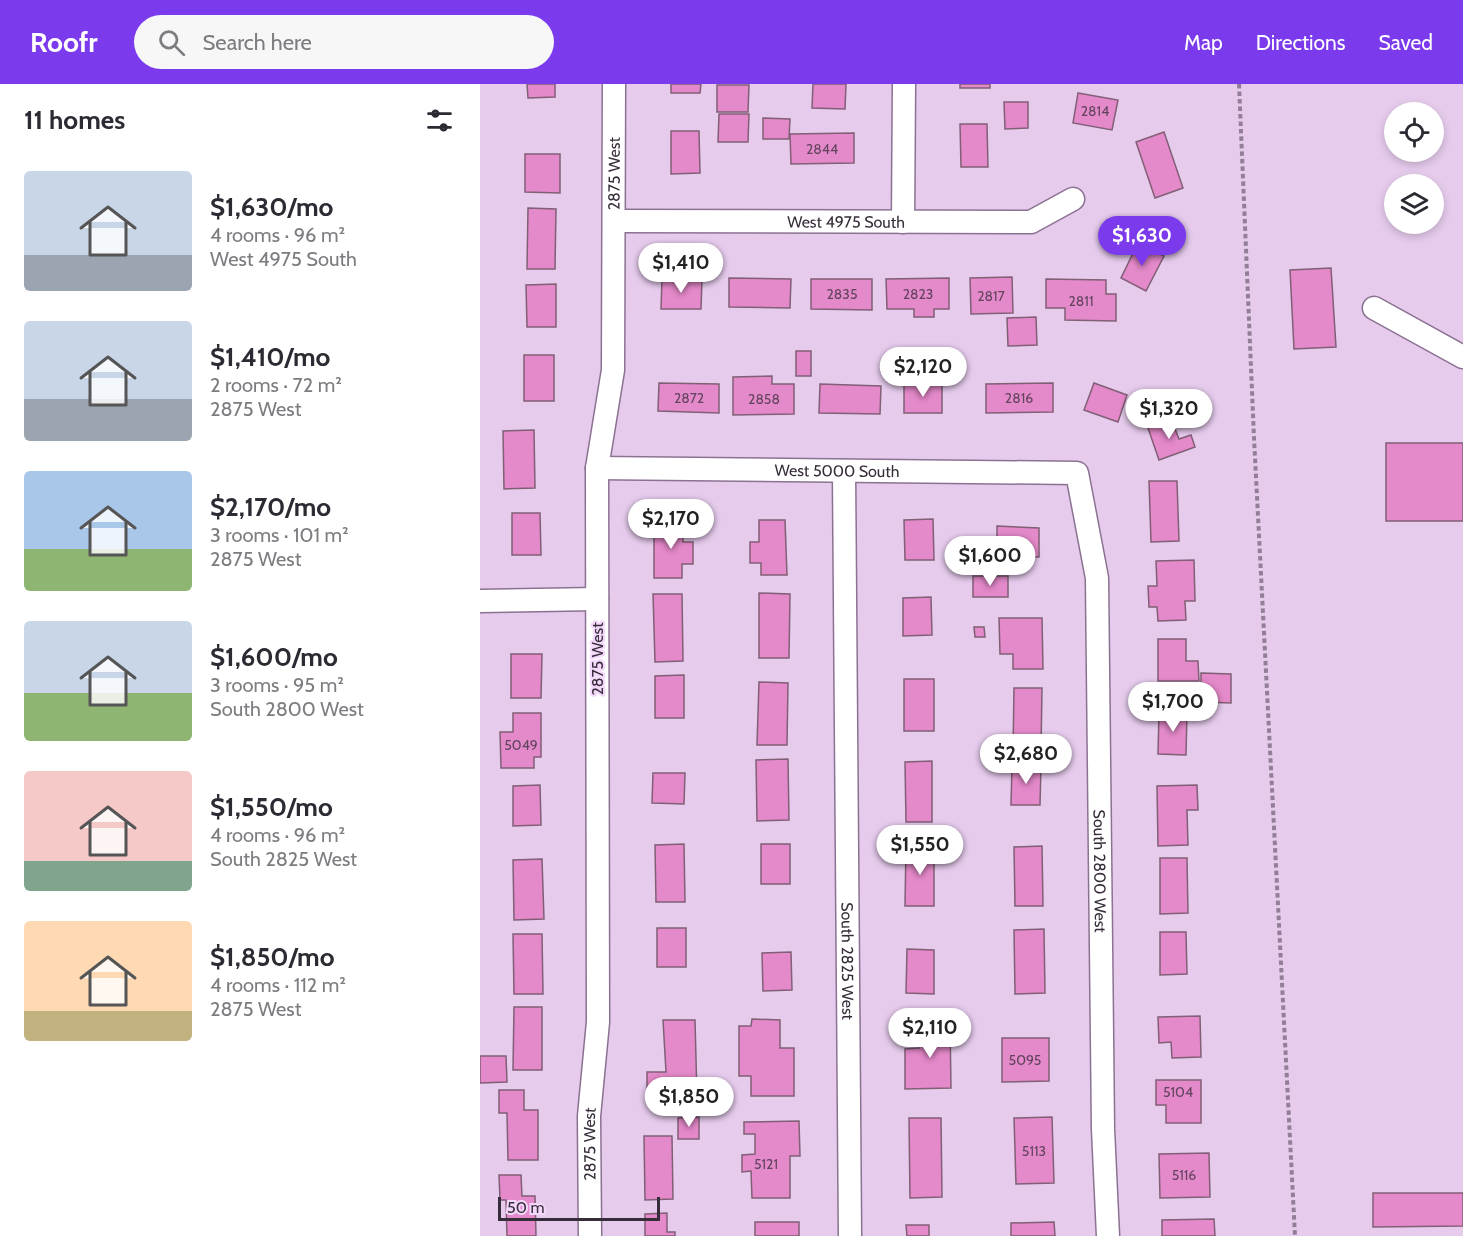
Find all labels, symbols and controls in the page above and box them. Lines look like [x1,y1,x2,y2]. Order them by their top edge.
search box [134,15,554,69]
text: Roofr [30,25,98,59]
icon: search [155,26,188,59]
text: Search here [203,29,312,56]
text: Map [1184,30,1223,55]
text: Directions [1256,30,1345,55]
text: Saved [1378,30,1433,55]
house number: 2814 [1081,102,1109,120]
map controls [1384,102,1444,234]
button: locate [1384,102,1444,162]
text: 11 homes [24,104,125,136]
icon: filters [423,104,456,137]
street label: 2875 West [605,137,624,210]
house number: 2844 [806,140,838,158]
button: layers [1384,174,1444,234]
text: $1,630/mo [210,191,333,223]
icon: home [72,195,144,267]
street label: West 4975 South [787,212,905,232]
pin: $1,630 [1093,216,1191,267]
text: 4 rooms · 96 m² [210,223,345,247]
text: $1,630 [1112,223,1172,247]
pin: $1,410 [632,243,730,294]
text: West 4975 South [210,247,357,271]
text: $1,410 [652,250,710,274]
house number: 2835 [827,285,857,303]
house number: 2823 [903,285,933,303]
house number: 2817 [977,287,1005,305]
house number: 2811 [1069,292,1093,310]
text: $1,410/mo [210,341,330,373]
icon: home [72,345,144,417]
pin: $2,120 [874,347,972,398]
text: $2,120 [894,354,952,378]
text: 2 rooms · 72 m² [210,373,342,397]
house number: 2872 [674,389,704,407]
house number: 2816 [1005,389,1033,407]
pin: $1,320 [1120,389,1218,440]
house number: 2858 [748,390,780,408]
text: $1,320 [1139,396,1199,420]
text: 2875 West [210,397,301,421]
street label: West 5000 South [774,461,899,481]
text: $2,170/mo [210,491,331,523]
icon: home [72,495,144,567]
pin: $2,170 [622,499,720,550]
text: $2,170 [642,506,700,530]
text: 3 rooms · 101 m² [210,523,349,547]
pin: $1,600 [941,536,1039,587]
text: $1,600 [958,543,1022,567]
text: 2875 West [210,547,301,571]
street label: 2875 West [588,622,607,696]
text: $1,600/mo [210,641,338,673]
icon: home [72,645,144,717]
text: 3 rooms · 95 m² [210,673,344,697]
pin: $1,700 [1124,682,1222,733]
text: $1,700 [1142,689,1204,713]
text: South 2800 West [210,697,364,721]
pin: $2,680 [977,734,1075,785]
house number: 5049 [504,736,538,754]
text: $2,680 [994,741,1058,765]
text: $1,550/mo [210,791,333,823]
icon: home [72,795,144,867]
street label: South 2800 West [1090,809,1110,933]
text: 4 rooms · 96 m² [210,823,345,847]
pin: $1,550 [871,825,969,876]
text: $1,550 [890,832,950,856]
text: South 2825 West [210,847,357,871]
street label: South 2825 West [837,902,857,1021]
text: $1,850/mo [210,941,334,973]
icon: home [72,945,144,1017]
text: 4 rooms · 112 m² [210,973,346,997]
text: 2875 West [210,997,301,1021]
pin: $2,110 [881,1008,979,1059]
text: $2,110 [902,1015,958,1039]
house number: 5095 [1009,1051,1041,1069]
pin: $1,850 [640,1077,738,1128]
house number: 5104 [1163,1083,1193,1101]
text: $1,850 [659,1084,719,1108]
street label: 2875 West [580,1106,600,1181]
house number: 5113 [1022,1142,1046,1160]
house number: 5121 [754,1155,778,1173]
house number: 5116 [1172,1166,1196,1184]
scale bar [498,1194,660,1222]
text: 50 m [507,1198,544,1217]

